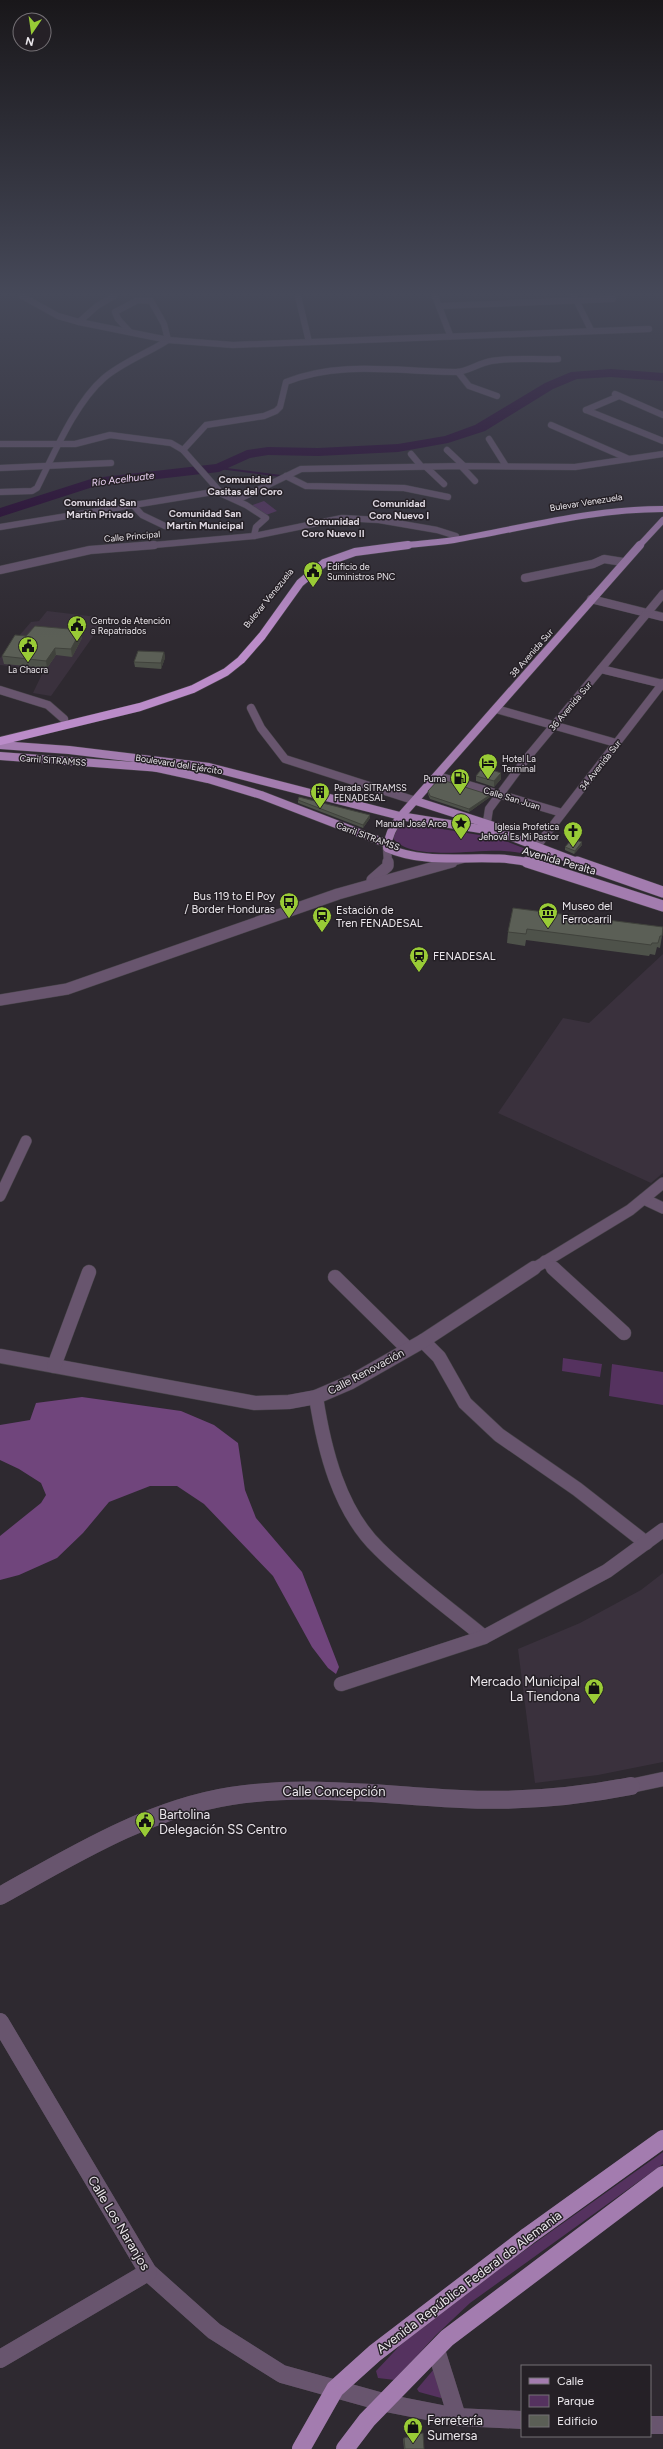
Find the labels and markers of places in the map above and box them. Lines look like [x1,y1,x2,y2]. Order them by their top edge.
public building icon: Edificio de Suministros PNC [302,560,324,588]
place label: Edificio de Suministros PNC [327,561,396,582]
public building icon: Centro de Atención a Repatriados [66,614,88,642]
place label: Centro de Atención a Repatriados [91,615,170,636]
public building icon: La Chacra [17,635,39,663]
place label: La Chacra [8,664,48,675]
hotel icon: Hotel La Terminal [477,752,499,780]
place label: Hotel La Terminal [502,753,536,774]
fuel station icon: Puma [449,767,471,795]
place label: Puma [424,773,446,784]
building icon: Parada SITRAMSS FENADESAL [309,781,331,809]
place label: Parada SITRAMSS FENADESAL [334,782,407,803]
place icon: Manuel José Arce [450,812,472,840]
place label: Manuel José Arce [376,818,447,829]
church icon: Iglesia Profetica Jehová Es Mi Pastor [562,820,584,848]
place label: Iglesia Profetica Jehová Es Mi Pastor [479,821,559,842]
place label: Bus 119 to El Poy / Border Honduras [184,890,275,916]
bus stop icon: Bus 119 to El Poy / Border Honduras [278,891,300,919]
place label: Museo del Ferrocarril [562,900,613,926]
museum icon: Museo del Ferrocarril [537,901,559,929]
place label: Estación de Tren FENADESAL [336,904,423,930]
station icon: Estación de Tren FENADESAL [311,905,333,933]
station icon: FENADESAL [408,945,430,973]
place label: FENADESAL [433,950,496,963]
place label: Mercado Municipal La Tiendona [470,1674,580,1704]
shop icon: Mercado Municipal La Tiendona [583,1677,605,1705]
place label: Bartolina Delegación SS Centro [159,1807,287,1837]
public building icon: Bartolina Delegación SS Centro [134,1810,156,1838]
place label: Ferretería Sumersa [427,2413,483,2443]
shop icon: Ferretería Sumersa [402,2416,424,2444]

